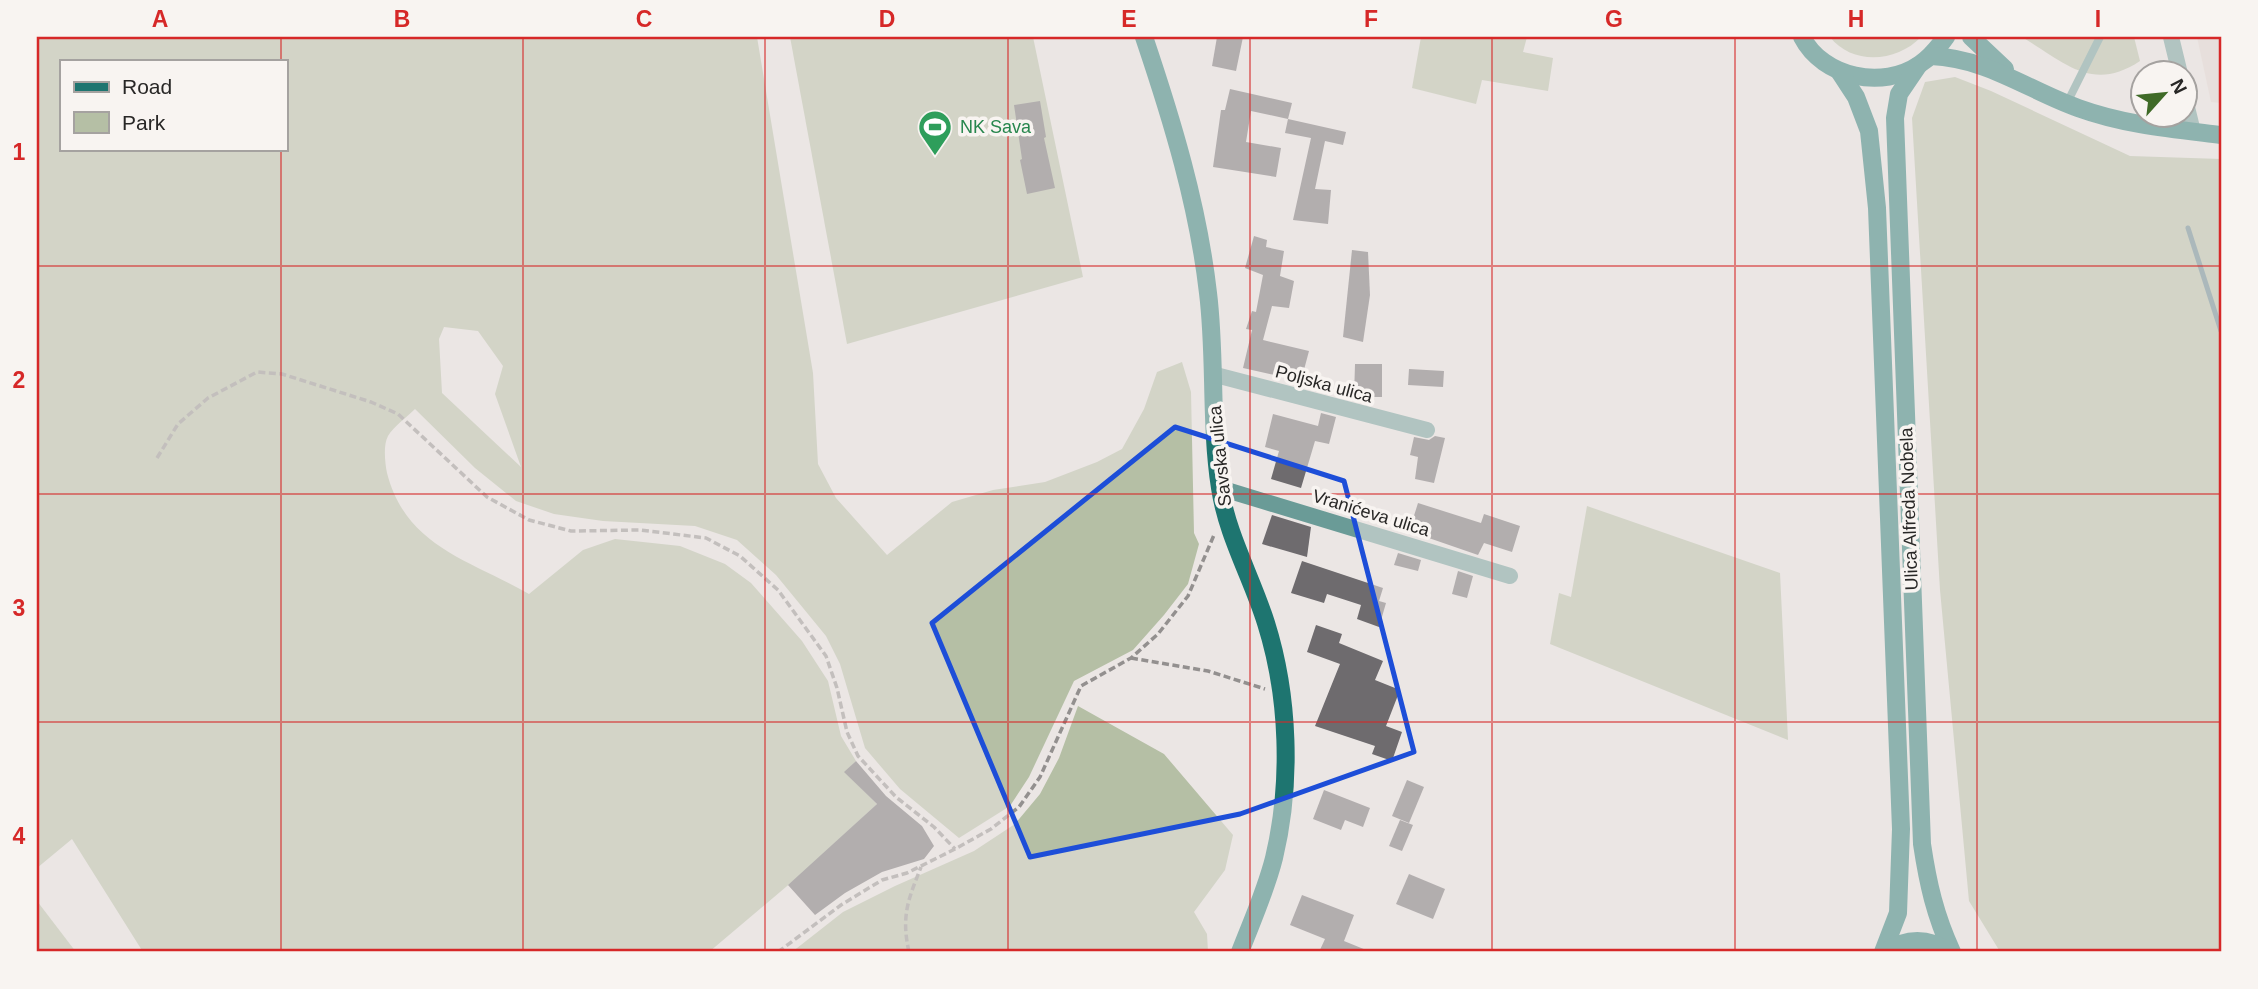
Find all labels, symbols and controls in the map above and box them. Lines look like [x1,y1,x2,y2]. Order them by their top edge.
text: A [152,6,168,32]
text: B [394,6,410,32]
text: C [636,6,652,32]
text: D [879,6,895,32]
text: E [1121,6,1137,32]
text: F [1364,6,1378,32]
text: G [1605,6,1623,32]
text: H [1848,6,1864,32]
text: I [2095,6,2101,32]
legend [60,60,287,150]
north arrow [2128,60,2198,130]
text: Road [122,75,172,98]
text: N [2166,76,2191,97]
sports icon: NK Sava [916,108,954,157]
text: Park [122,111,166,134]
place label: NK Sava [960,117,1032,137]
text: 1 [13,139,26,165]
street label: Poljska ulica [1273,361,1376,407]
text: 2 [13,367,25,393]
street label: Savska ulica [1205,404,1235,507]
street label: Ulica Alfreda Nobela [1896,426,1922,591]
street label: Vranićeva ulica [1310,486,1433,541]
text: 3 [13,595,25,621]
text: 4 [13,823,26,849]

